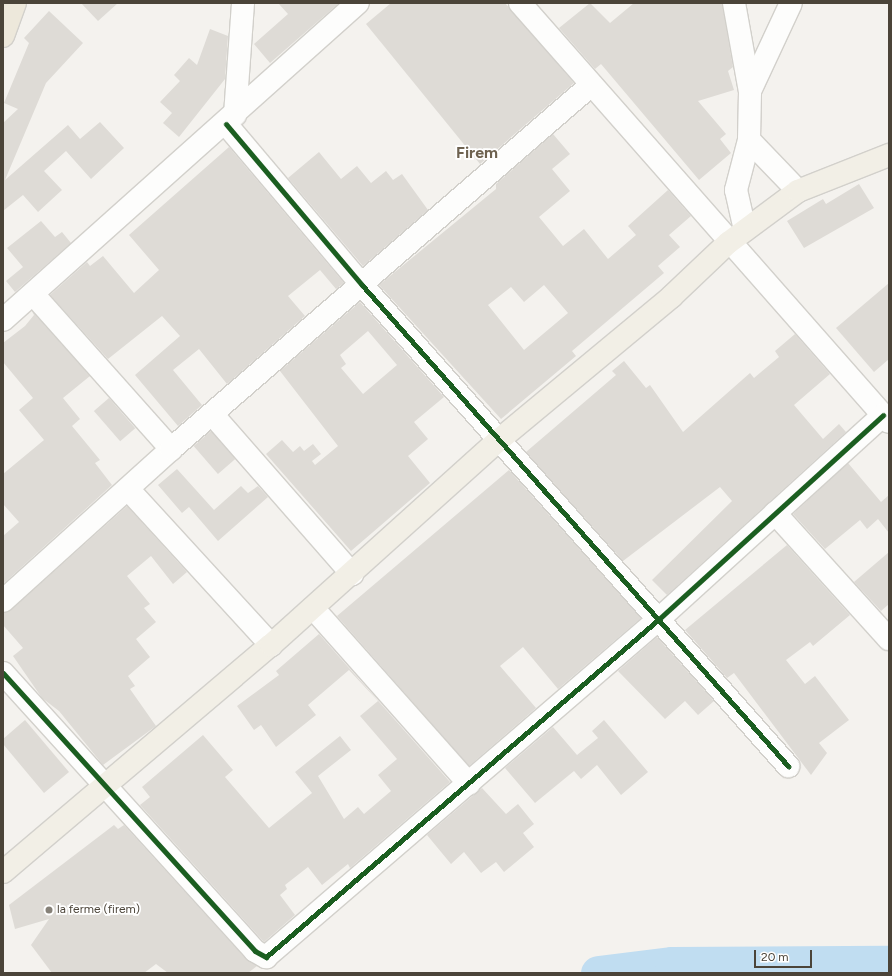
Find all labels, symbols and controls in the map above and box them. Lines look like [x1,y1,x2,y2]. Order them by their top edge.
district label: Firem [456,143,498,163]
place label: la ferme (firem) [57,903,140,917]
marker: la ferme (firem) [44,905,54,915]
scale bar [756,942,814,968]
text: 20 m [761,950,789,964]

